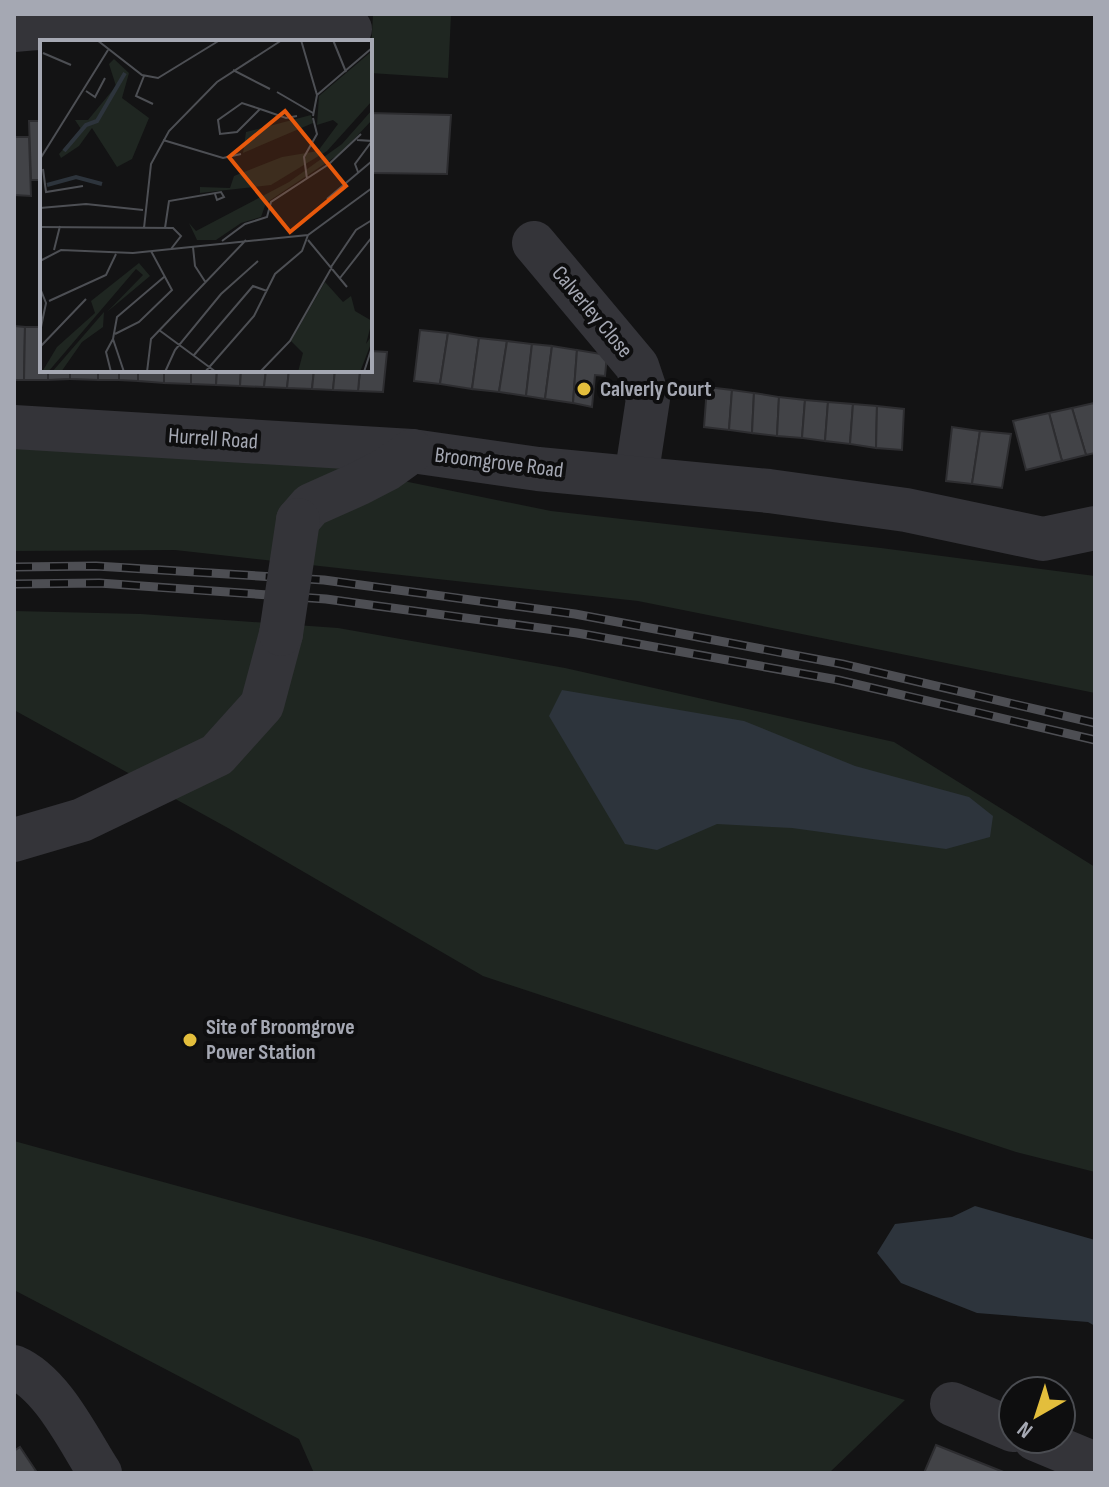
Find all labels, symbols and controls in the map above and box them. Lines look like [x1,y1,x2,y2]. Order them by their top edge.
inset map [40,40,372,372]
street label: Calverley Close [546,261,638,363]
place label: Calverly Court [600,376,712,403]
marker: Calverly Court [575,380,593,398]
street label: Hurrell Road [167,422,259,456]
street label: Broomgrove Road [433,442,565,484]
place label: Site of Broomgrove Power Station [206,1014,355,1066]
marker: Site of Broomgrove Power Station [181,1031,199,1049]
north arrow [997,1375,1077,1455]
text: N [1012,1415,1038,1444]

